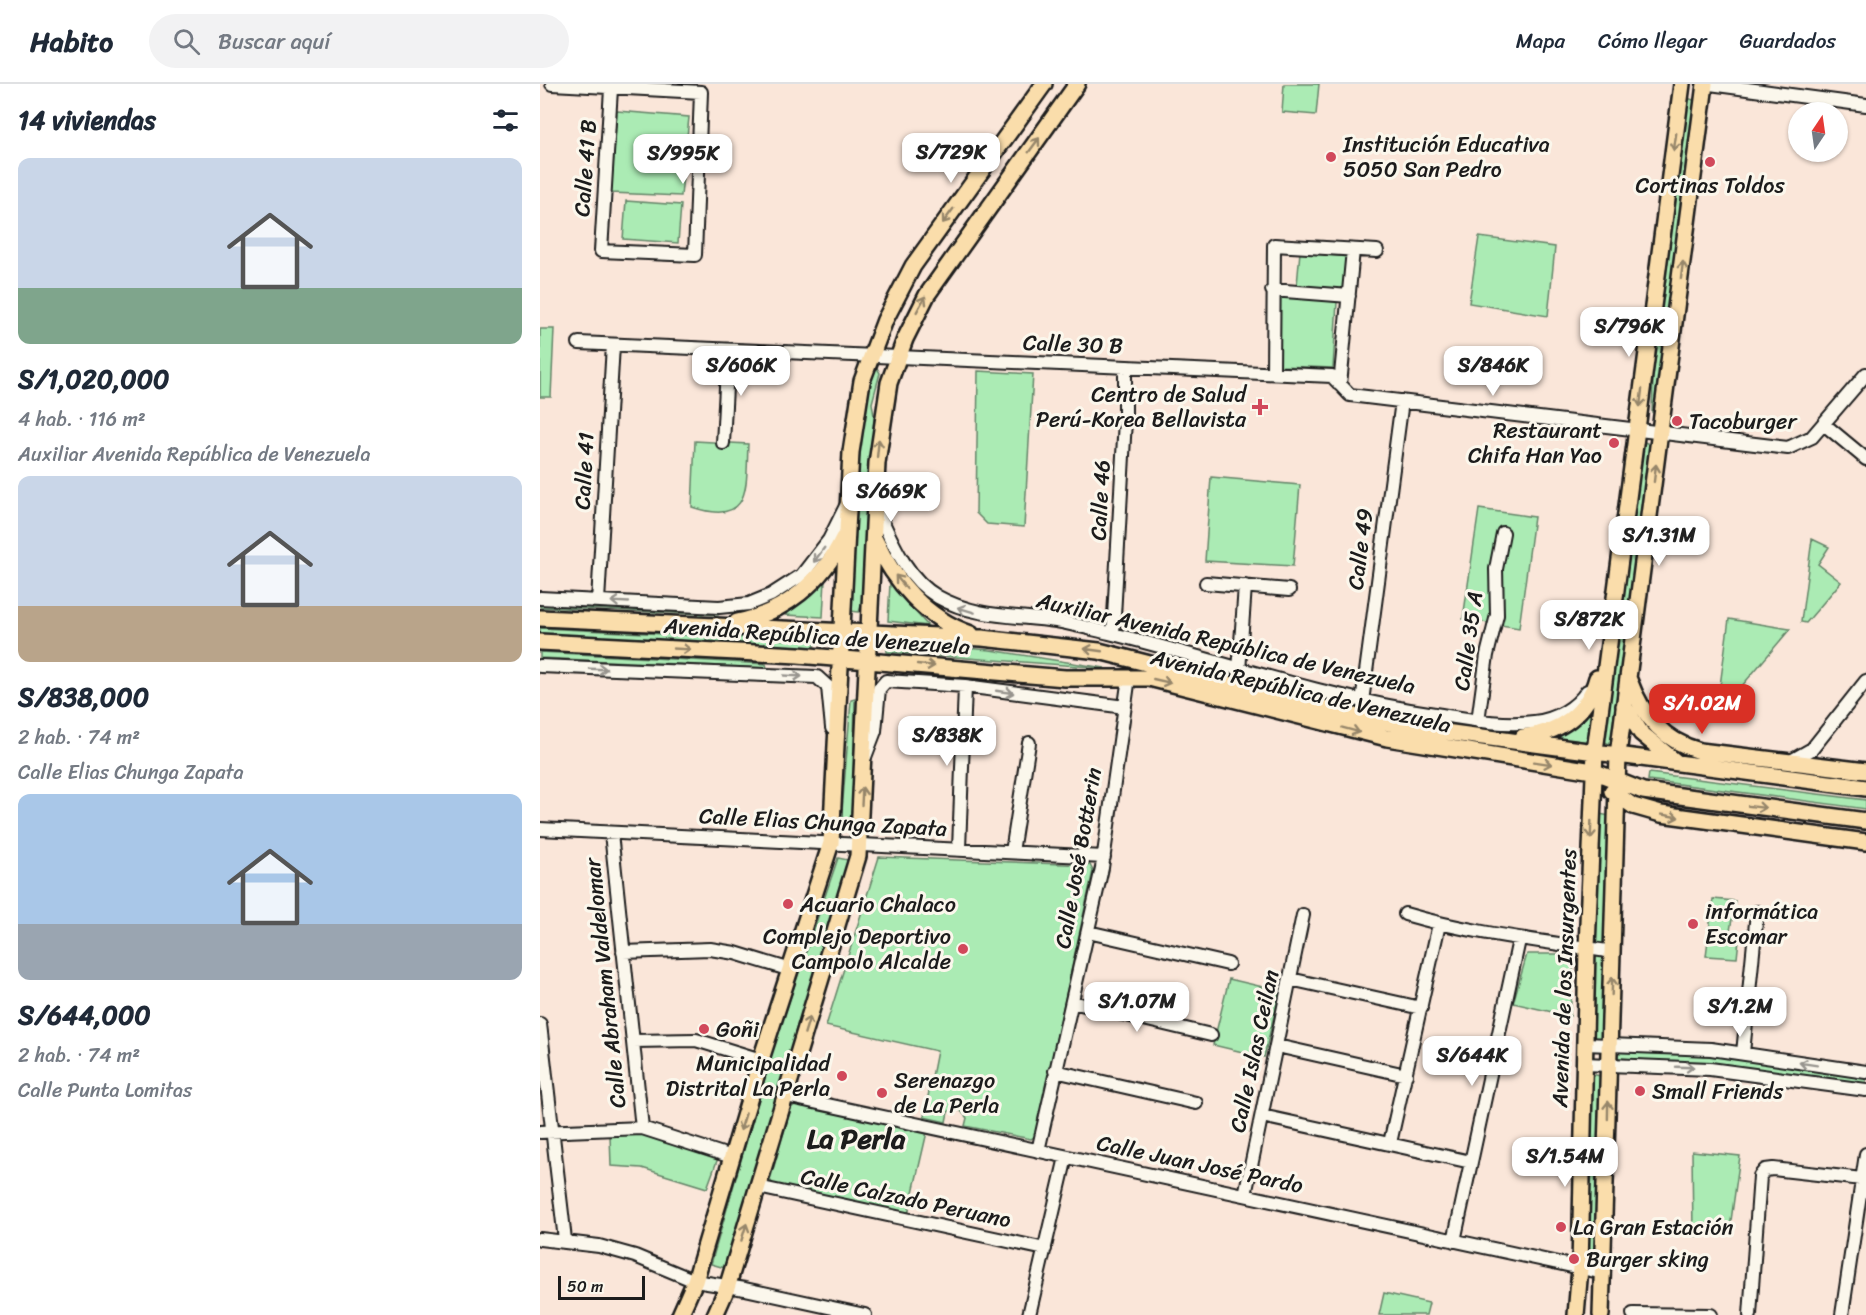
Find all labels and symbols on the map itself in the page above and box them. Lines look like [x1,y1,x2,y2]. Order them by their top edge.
north arrow [1788,102,1848,162]
street label: Calle 41 B [562,118,608,218]
place label: Institución Educativa 5050 San Pedro [1342,125,1550,189]
one-way arrow [1669,132,1680,151]
pin: S/729K [902,133,1000,184]
pin: S/995K [634,134,732,185]
one-way arrow [1027,137,1040,153]
marker: Institución Educativa 5050 San Pedro [1324,150,1338,164]
marker: Cortinas Toldos [1703,155,1717,169]
place label: Cortinas Toldos [1635,166,1785,205]
one-way arrow [942,208,954,224]
one-way arrow [1676,261,1687,281]
one-way arrow [916,296,928,313]
pin: S/796K [1580,307,1678,358]
street label: Calle 30 B [1022,323,1124,365]
pin: S/606K [692,346,790,397]
pin: S/846K [1444,346,1542,397]
place label: Centro de Salud Perú-Korea Bellavista [1036,375,1247,439]
one-way arrow [1635,387,1646,407]
marker: Centro de Salud Perú-Korea Bellavista [1251,398,1269,416]
place label: Tacoburger [1689,402,1798,441]
place label: Restaurant Chifa Han Yao [1468,411,1602,475]
marker: Tacoburger [1670,414,1684,428]
street label: Calle 41 [562,431,606,511]
marker: Restaurant Chifa Han Yao [1607,436,1621,450]
one-way arrow [873,439,884,459]
street label: Calle 46 [1078,459,1122,541]
one-way arrow [1650,463,1661,483]
pin: S/669K [842,472,940,523]
street label: Calle 49 [1336,506,1384,592]
pin: S/1.31M [1604,516,1714,567]
one-way arrow [813,547,825,563]
one-way arrow [894,574,907,590]
street label: Auxiliar Avenida República de Venezuela [1033,586,1419,700]
street label: Calle 35 A [1442,589,1494,693]
one-way arrow [611,596,631,607]
pin: S/872K [1540,600,1638,651]
one-way arrow [957,603,976,614]
street label: Avenida República de Venezuela [662,606,971,666]
one-way arrow [672,643,692,654]
street label: Avenida República de Venezuela [1148,644,1454,738]
one-way arrow [1084,645,1104,656]
one-way arrow [916,660,936,671]
one-way arrow [588,663,608,674]
one-way arrow [783,671,803,682]
one-way arrow [1152,676,1172,687]
pin: S/1.02M [1647,684,1757,735]
one-way arrow [995,686,1015,697]
pin: S/838K [898,716,996,767]
one-way arrow [1341,724,1360,736]
one-way arrow [1533,757,1553,768]
street label: Calle José Botterin [1043,764,1113,952]
one-way arrow [857,786,868,806]
street label: Calle Elias Chunga Zapata [698,796,948,848]
one-way arrow [1746,801,1766,812]
one-way arrow [1660,811,1680,822]
one-way arrow [1585,819,1597,839]
street label: Avenida de los Insurgentes [1540,847,1588,1109]
street label: Calle Abraham Valdelomar [572,854,638,1110]
place label: Acuario Chalaco [799,885,956,924]
place label: informática Escomar [1705,892,1818,956]
marker: Acuario Chalaco [781,897,795,911]
place label: Complejo Deportivo Campolo Alcalde [763,917,951,981]
marker: informática Escomar [1686,917,1700,931]
marker: Complejo Deportivo Campolo Alcalde [956,942,970,956]
street label: Calle Islas Ceilan [1218,966,1290,1136]
one-way arrow [1606,977,1617,997]
pin: S/1.07M [1082,982,1192,1033]
pin: S/1.2M [1691,987,1789,1038]
place label: Goñi [716,1010,760,1049]
one-way arrow [802,1016,813,1035]
marker: Goñi [697,1022,711,1036]
pin: S/644K [1423,1036,1521,1087]
place label: Municipalidad Distrital La Perla [666,1044,831,1108]
one-way arrow [1799,1058,1818,1069]
place label: Serenazgo de La Perla [894,1061,999,1125]
one-way arrow [1674,1062,1694,1073]
marker: Municipalidad Distrital La Perla [835,1069,849,1083]
place label: Small Friends [1652,1072,1784,1111]
marker: Small Friends [1633,1084,1647,1098]
marker: Serenazgo de La Perla [875,1086,889,1100]
one-way arrow [1602,1100,1614,1120]
one-way arrow [737,1112,748,1131]
district label: La Perla [807,1114,906,1163]
street label: Calle Juan José Pardo [1093,1123,1307,1205]
pin: S/1.54M [1510,1137,1620,1188]
street label: Calle Calzado Peruano [797,1157,1015,1239]
place label: La Gran Estación [1573,1208,1733,1247]
marker: La Gran Estación [1554,1220,1568,1234]
one-way arrow [739,1223,750,1242]
place label: Burger sking [1586,1240,1709,1279]
marker: Burger sking [1567,1252,1581,1266]
scale bar [558,1273,645,1300]

